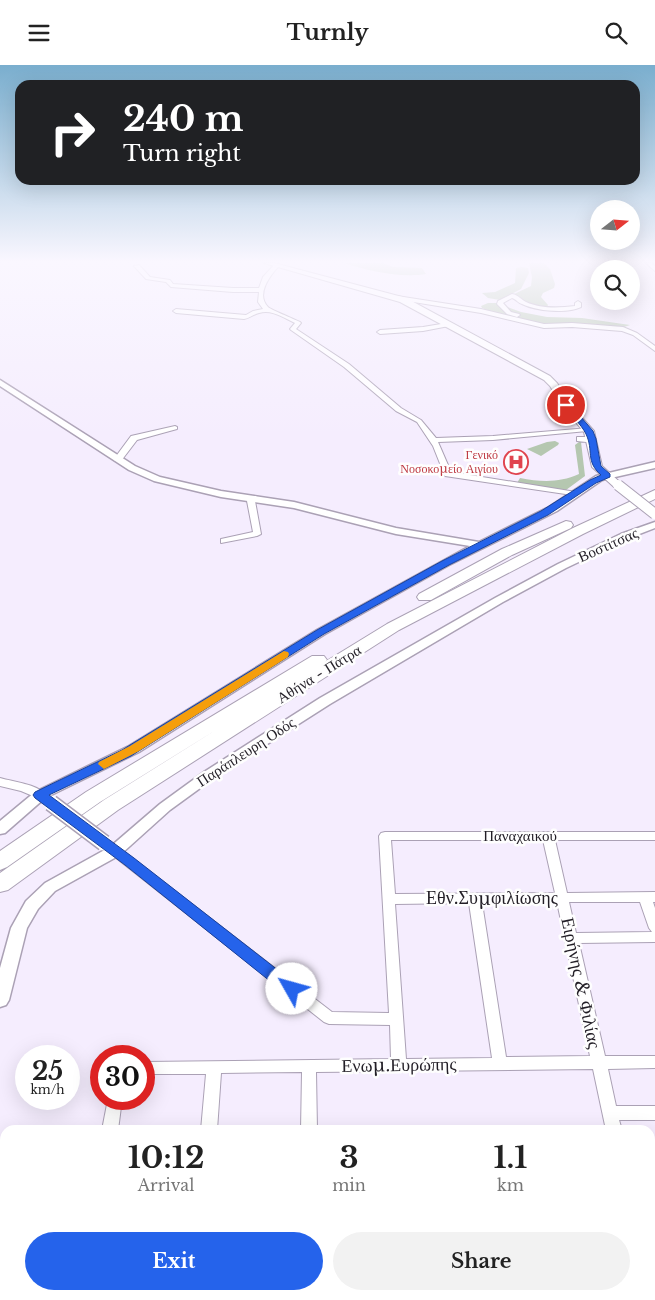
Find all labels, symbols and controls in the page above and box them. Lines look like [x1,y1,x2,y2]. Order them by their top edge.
icon: menu [25,19,53,47]
text: Turnly [287,19,368,46]
icon: search [602,19,630,47]
text: 240 m [123,97,243,140]
icon: right [40,100,105,165]
text: Turn right [123,140,241,167]
north arrow [590,200,640,250]
map controls [590,200,640,310]
button: search [590,260,640,310]
pin [545,384,587,426]
icon: arrive [552,391,580,419]
place label: Γενικό Νοσοκομείο Αιγίου [400,447,498,476]
hospital icon: Γενικό Νοσοκομείο Αιγίου [503,449,529,475]
street label: Βοστίτσας [575,523,641,566]
street label: Αθήνα - Πάτρα [273,640,365,707]
street label: Παράπλευρη Οδός [193,713,299,790]
street label: Παναχαικού [483,826,557,845]
street label: Εθν.Συμφιλίωσης [426,887,558,909]
street label: Ειρήνης & Φιλίας [556,916,606,1050]
position arrow [265,962,317,1014]
speed limit sign: 30 [90,1045,155,1110]
street label: Ενωμ.Ευρώπης [341,1053,457,1077]
text: 25 [32,1056,63,1087]
text: km/h [30,1082,65,1097]
text: 10:12 [128,1139,205,1176]
text: 3 [339,1139,359,1176]
text: 1.1 [493,1139,527,1176]
text: Arrival [138,1175,194,1195]
text: min [332,1175,366,1195]
text: km [497,1175,524,1195]
button: Exit [25,1232,323,1290]
button: Share [333,1232,630,1290]

